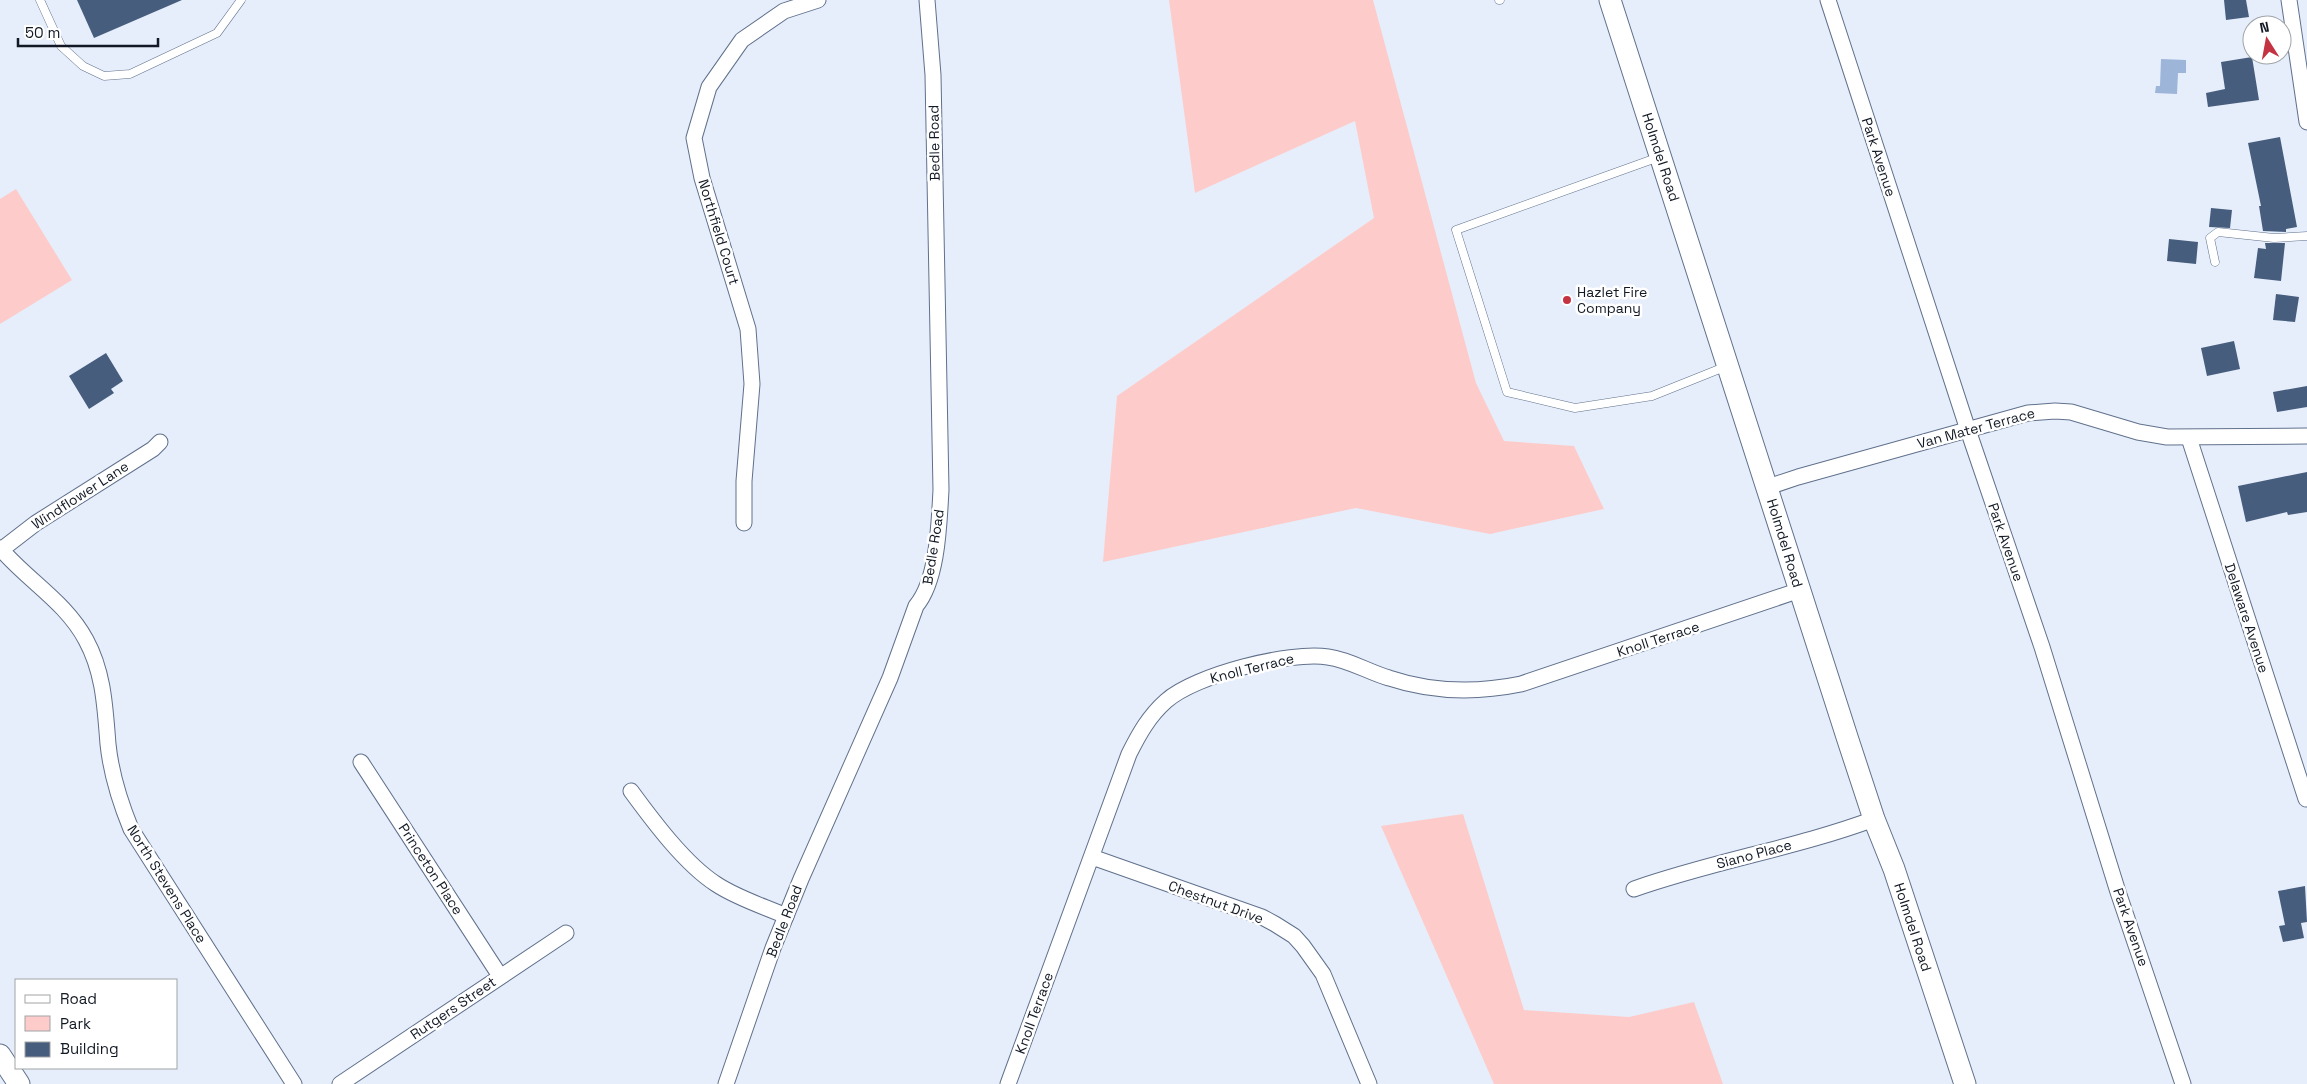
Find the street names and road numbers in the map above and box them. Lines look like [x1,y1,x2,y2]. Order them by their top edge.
street label: Bedle Road [924,105,944,181]
street label: Holmdel Road [1638,110,1684,204]
street label: Park Avenue [1858,115,1900,199]
street label: Northfield Court [694,177,744,287]
street label: Van Mater Terrace [1915,404,2037,452]
street label: Windflower Lane [28,457,132,533]
street label: Holmdel Road [1763,496,1807,590]
street label: Park Avenue [1984,500,2028,584]
street label: Bedle Road [918,508,948,586]
street label: Delaware Avenue [2221,561,2273,675]
street label: Knoll Terrace [1614,617,1702,661]
street label: Knoll Terrace [1208,649,1296,687]
street label: Princeton Place [395,820,467,918]
street label: North Stevens Place [123,822,211,946]
street label: Siano Place [1714,835,1794,873]
street label: Chestnut Drive [1166,876,1266,928]
street label: Holmdel Road [1890,880,1936,974]
street label: Bedle Road [762,882,806,960]
street label: Park Avenue [2109,885,2153,969]
street label: Knoll Terrace [1011,970,1057,1056]
street label: Rutgers Street [407,973,499,1043]

